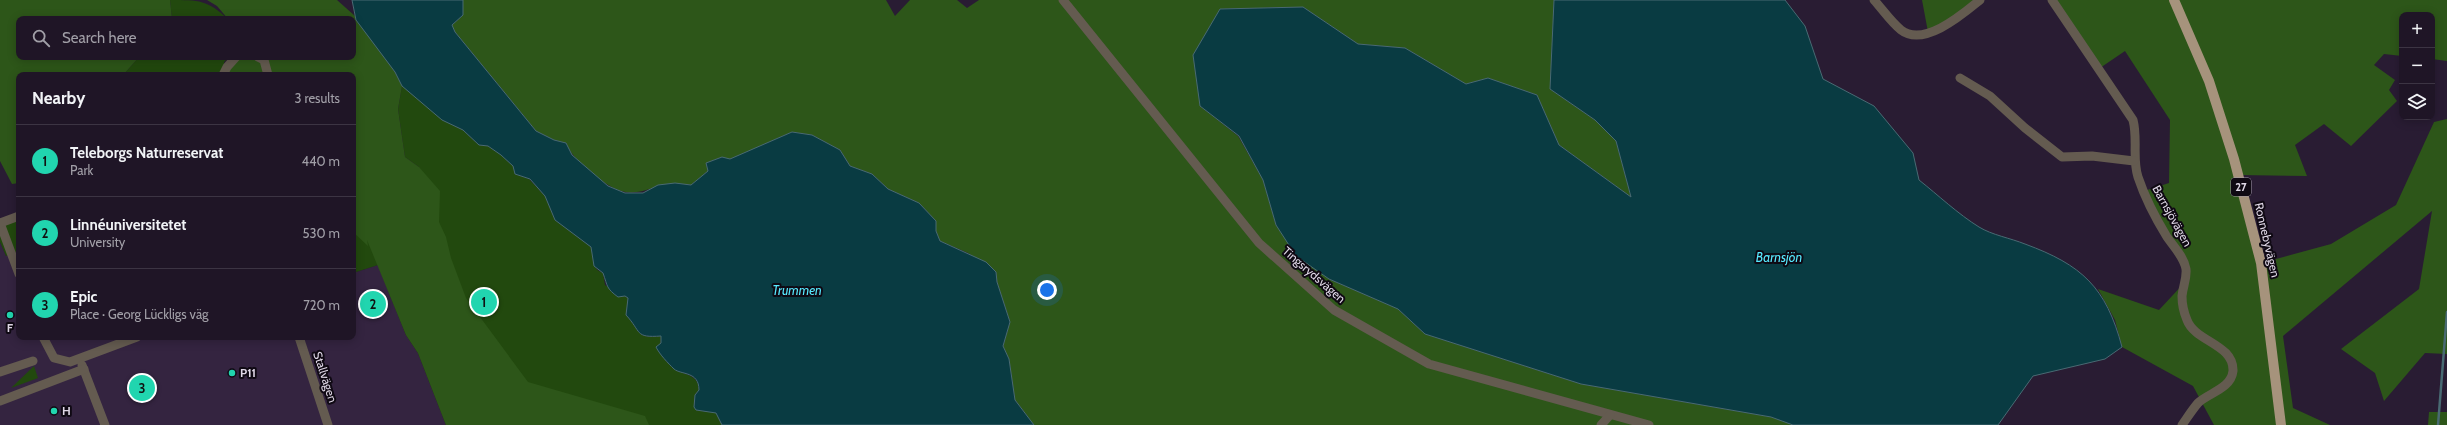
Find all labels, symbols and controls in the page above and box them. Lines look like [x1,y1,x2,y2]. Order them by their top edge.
map controls [2399,12,2435,120]
button: + [2399,12,2435,48]
search box [16,16,356,60]
icon: search [30,27,52,49]
text: Search here [62,29,137,47]
button: − [2399,48,2435,84]
button: layers [2399,84,2435,120]
text: Nearby [32,88,85,108]
text: 3 results [294,90,340,106]
text: Teleborgs Naturreservat [70,144,223,162]
text: 1 [43,153,47,169]
text: 440 m [302,153,340,169]
text: Park [70,162,93,178]
road number: 27 [2231,178,2251,196]
street label: Barnsjövägen [2149,182,2196,249]
street label: Ronnebyvägen [2252,201,2283,279]
text: Linnéuniversitetet [70,216,186,234]
text: 2 [42,225,48,241]
text: 530 m [303,225,340,241]
text: University [70,234,125,250]
street label: Tingsrydsvägen [1280,243,1349,306]
water label: Barnsjön [1756,249,1802,266]
your location [1037,280,1057,300]
water label: Trummen [772,282,822,298]
pin: 1 [471,287,497,317]
text: Epic [70,288,97,306]
pin: 2 [360,289,386,319]
text: 3 [41,297,49,313]
text: 720 m [303,297,340,313]
text: Place · Georg Lückligs väg [70,306,209,322]
marker: F [5,310,15,320]
place label: F [7,320,14,335]
street label: Stallvägen [310,349,341,404]
place label: P11 [240,365,256,380]
marker: P11 [227,368,237,378]
pin: 3 [129,373,155,403]
place label: H [62,403,71,418]
marker: H [49,406,59,416]

